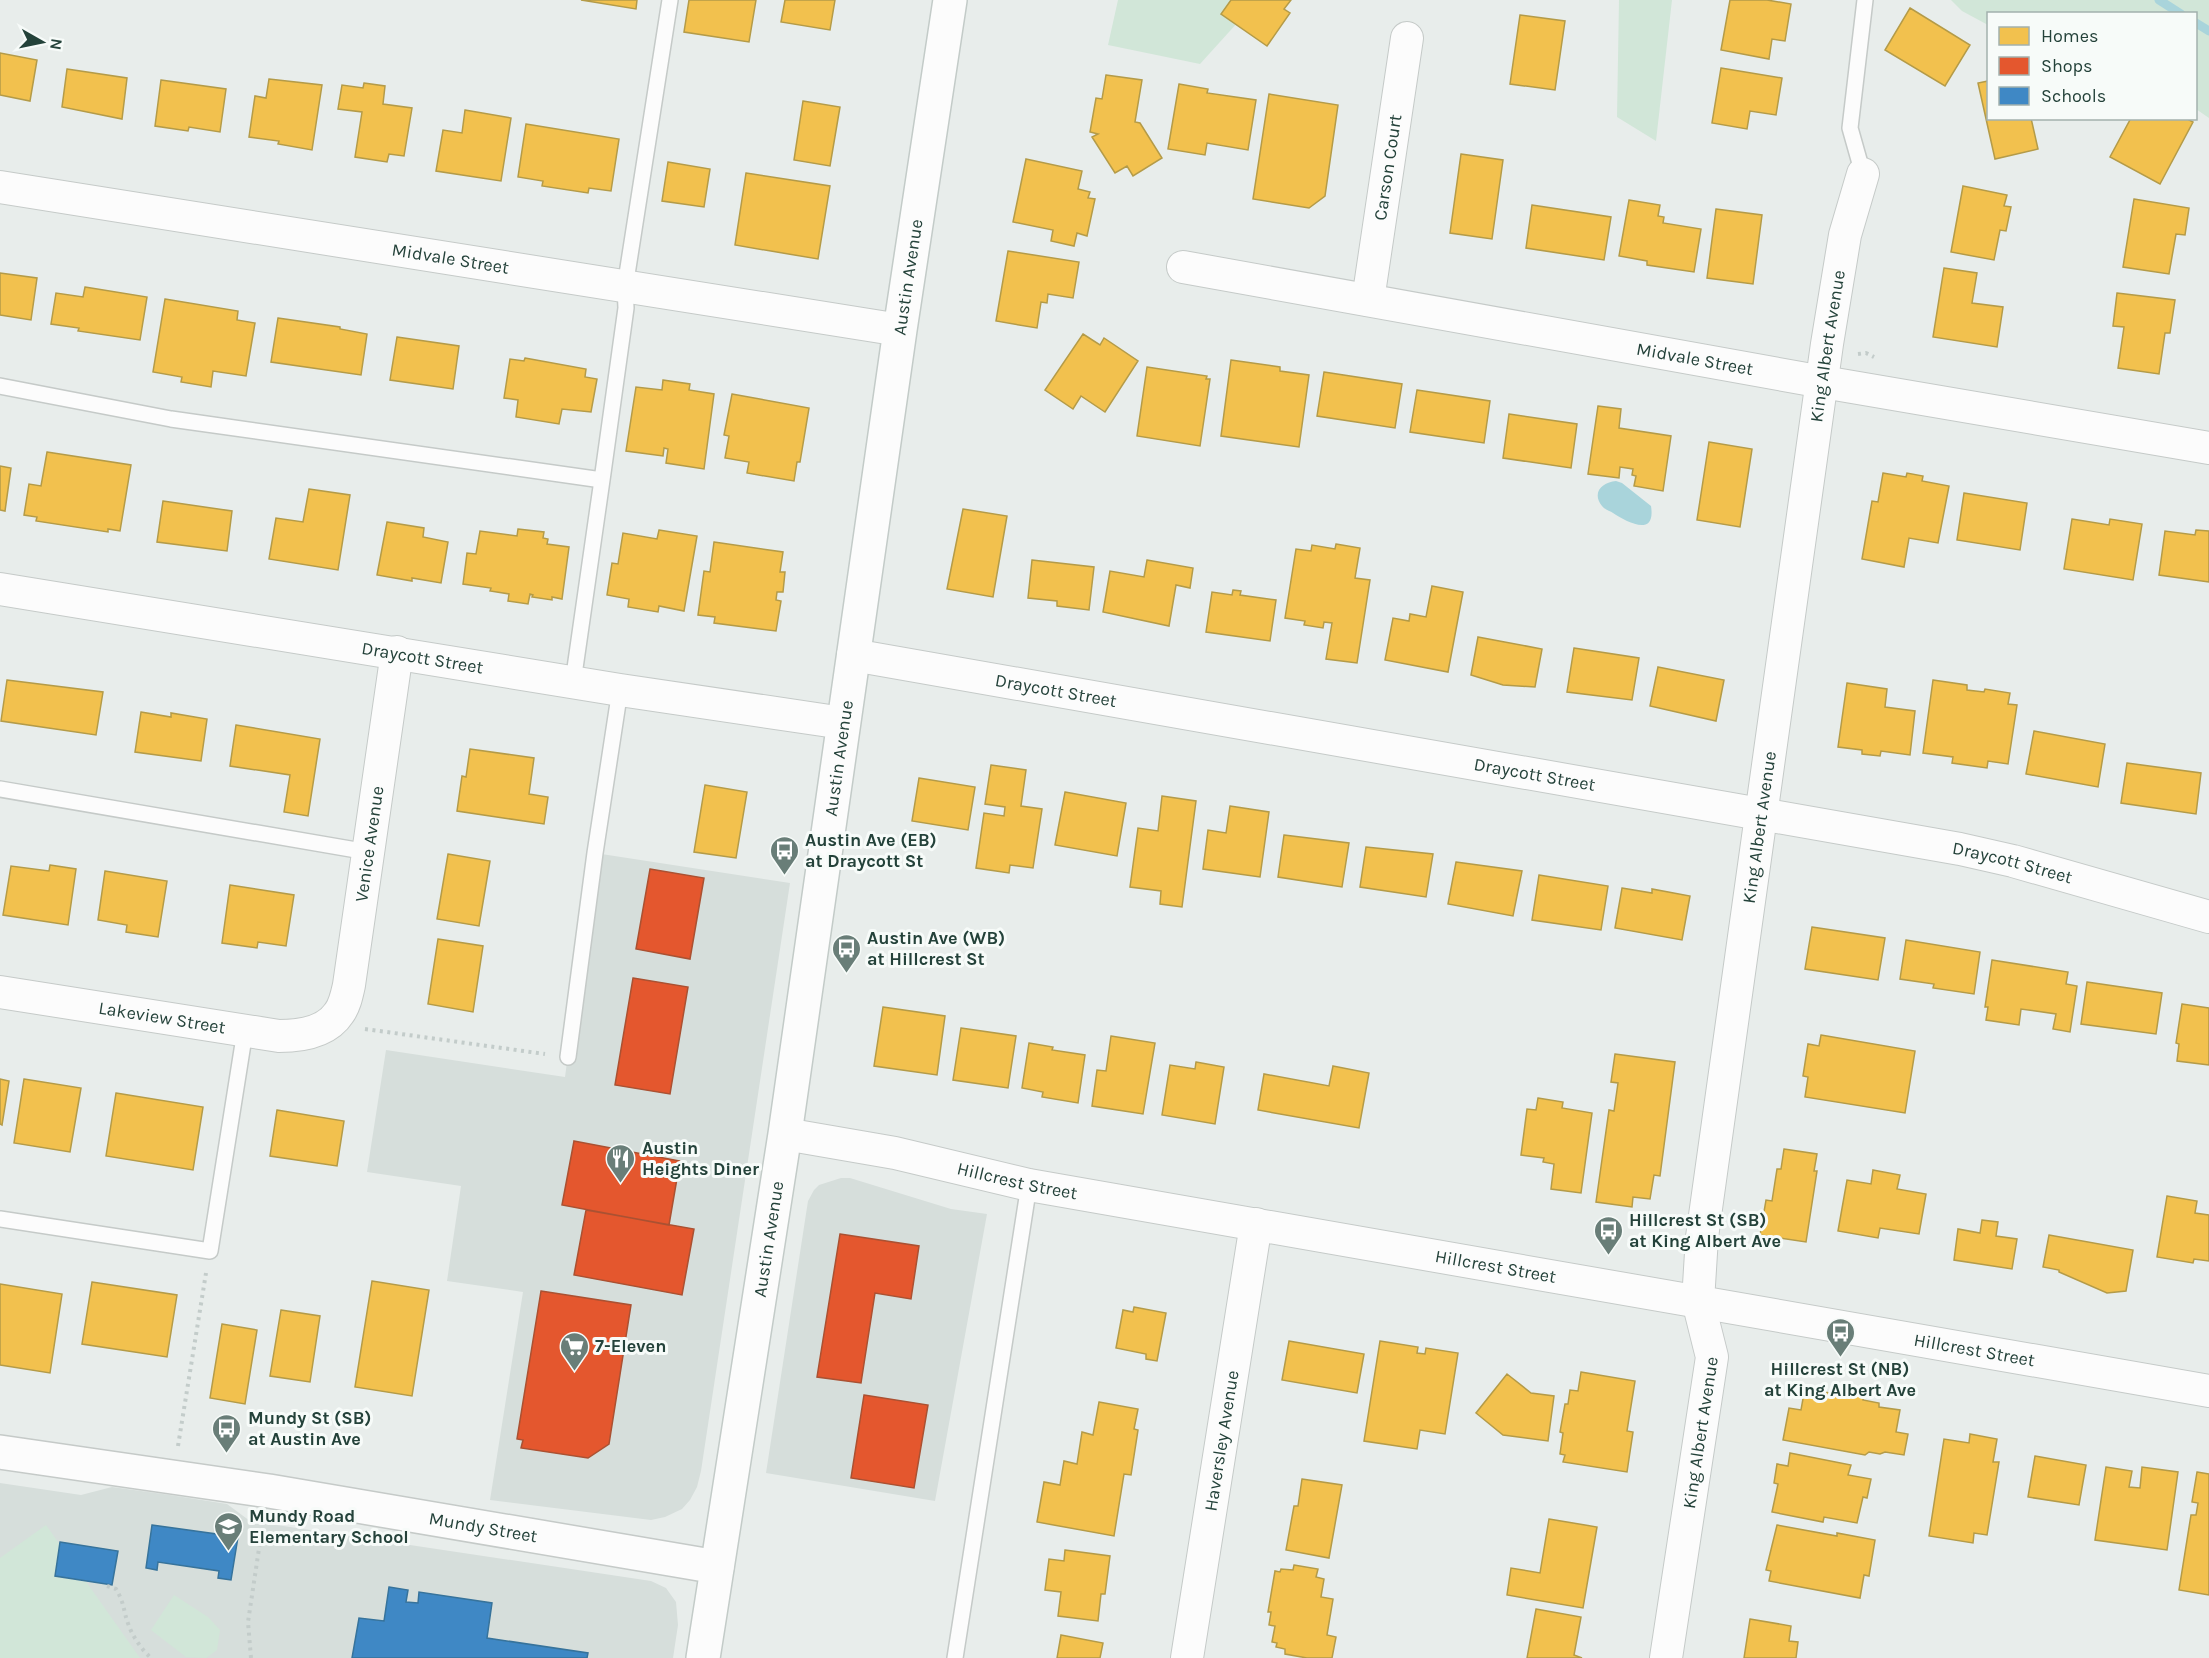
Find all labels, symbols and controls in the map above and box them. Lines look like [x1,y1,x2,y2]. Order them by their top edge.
north arrow [12,12,72,72]
legend [1987,12,2197,120]
text: Homes [2041,25,2098,47]
text: N [46,37,67,51]
text: Shops [2041,55,2093,77]
text: Schools [2041,85,2106,107]
street label: Carson Court [1369,113,1407,222]
street label: Austin Avenue [888,218,928,337]
street label: Midvale Street [390,238,511,279]
street label: King Albert Avenue [1805,268,1850,424]
street label: Midvale Street [1635,338,1755,380]
street label: Draycott Street [360,637,485,679]
street label: Draycott Street [993,669,1119,712]
street label: Austin Avenue [820,699,858,818]
street label: King Albert Avenue [1738,750,1781,905]
street label: Draycott Street [1472,753,1597,796]
street label: Venice Avenue [350,784,389,903]
place label: Austin Ave (EB) at Draycott St [805,829,937,872]
bus stop icon: Austin Ave (EB) at Draycott St [768,834,800,876]
street label: Draycott Street [1951,837,2075,888]
place label: Austin Ave (WB) at Hillcrest St [867,927,1005,970]
bus stop icon: Austin Ave (WB) at Hillcrest St [830,932,862,974]
street label: Lakeview Street [97,997,227,1038]
place label: Austin Heights Diner [642,1137,759,1180]
restaurant icon: Austin Heights Diner [605,1142,637,1184]
street label: Hillcrest Street [955,1157,1079,1204]
street label: Austin Avenue [749,1179,788,1299]
place label: Hillcrest St (SB) at King Albert Ave [1629,1209,1781,1252]
bus stop icon: Hillcrest St (SB) at King Albert Ave [1592,1214,1624,1256]
street label: Hillcrest Street [1433,1245,1558,1288]
bus stop icon: Hillcrest St (NB) at King Albert Ave [1824,1316,1856,1358]
street label: Hillcrest Street [1912,1329,2037,1371]
supermarket icon: 7-Eleven [558,1330,590,1372]
place label: 7-Eleven [595,1335,666,1357]
street label: King Albert Avenue [1678,1355,1723,1510]
place label: Hillcrest St (NB) at King Albert Ave [1764,1358,1916,1401]
street label: Haversley Avenue [1199,1369,1244,1513]
place label: Mundy St (SB) at Austin Ave [248,1407,372,1450]
bus stop icon: Mundy St (SB) at Austin Ave [211,1412,243,1454]
place label: Mundy Road Elementary School [249,1505,409,1548]
street label: Mundy Street [427,1507,539,1547]
school or university icon: Mundy Road Elementary School [212,1510,244,1552]

